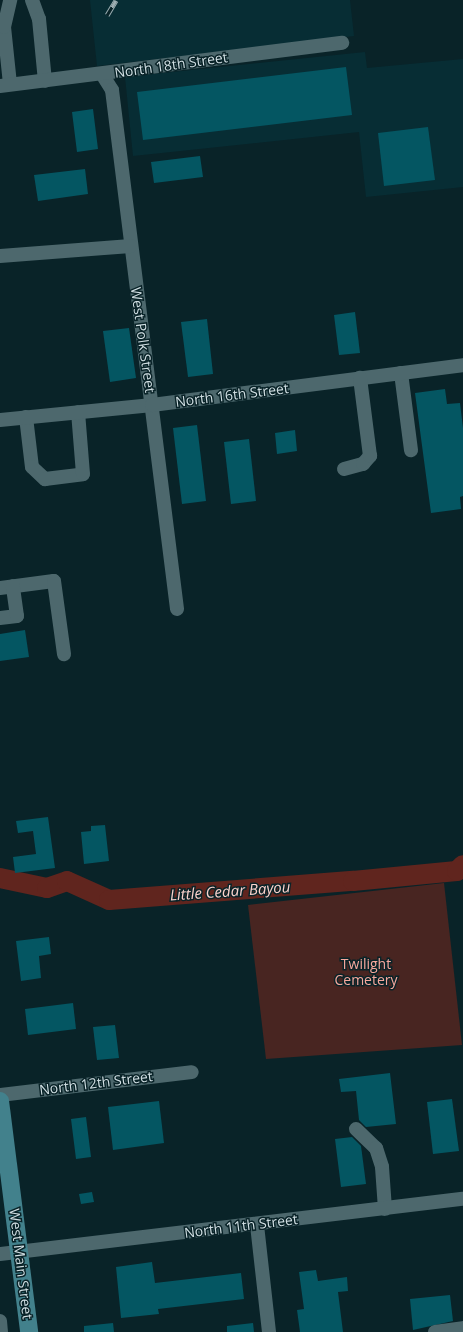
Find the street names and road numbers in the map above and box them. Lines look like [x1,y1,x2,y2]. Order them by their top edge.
street label: North 18th Street [113,49,229,81]
street label: West Polk Street [127,286,159,394]
street label: North 16th Street [174,380,290,410]
street label: North 12th Street [38,1068,154,1098]
street label: West Main Street [6,1208,36,1320]
street label: North 11th Street [183,1211,299,1241]

